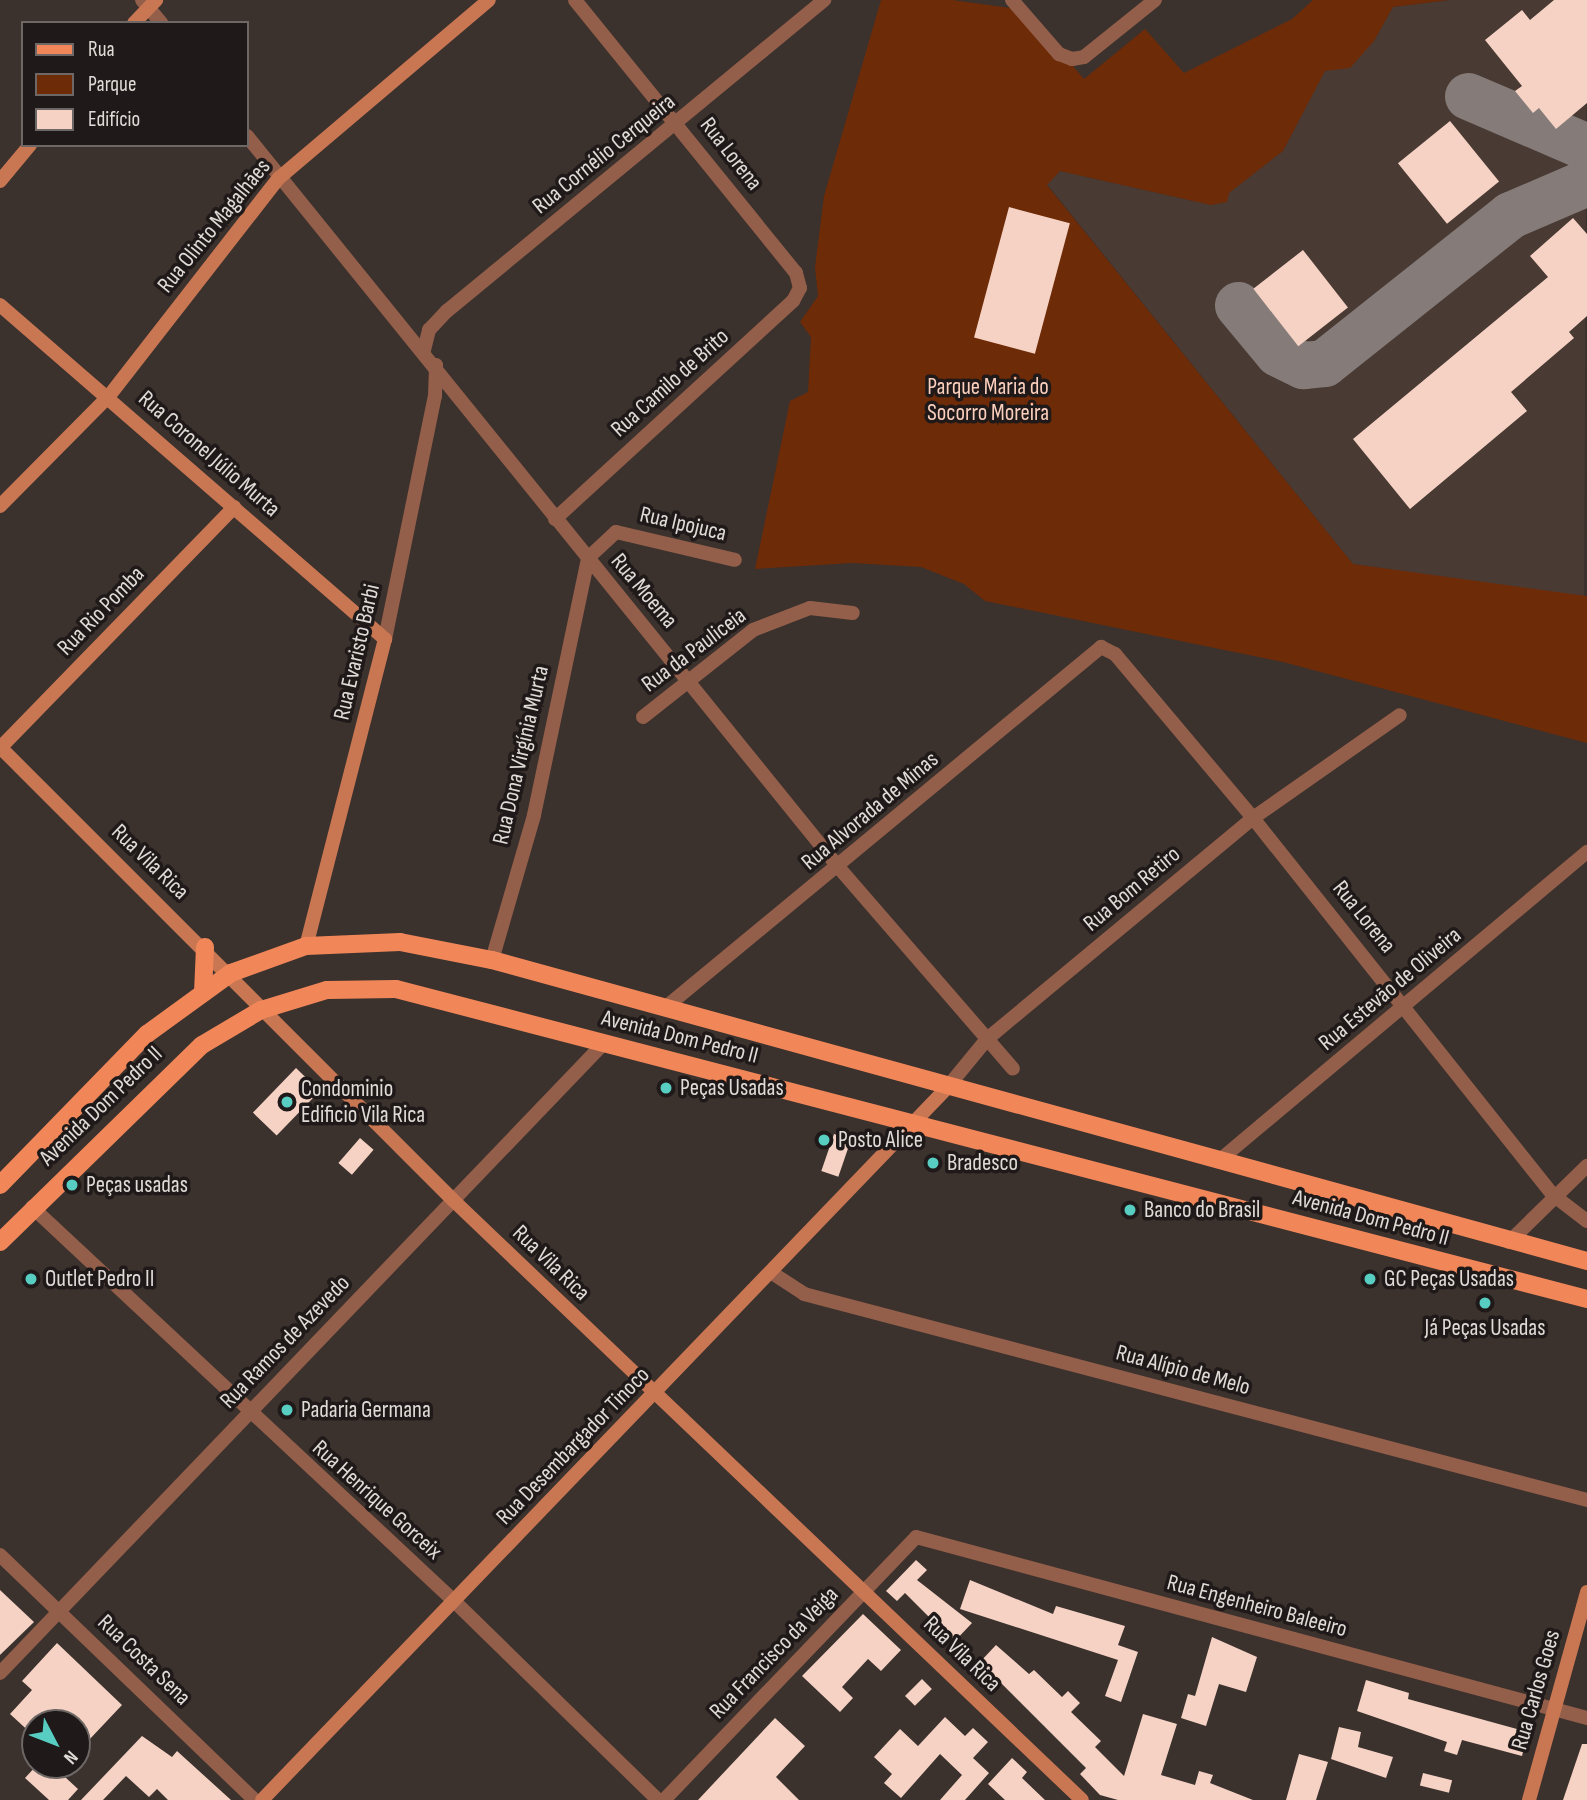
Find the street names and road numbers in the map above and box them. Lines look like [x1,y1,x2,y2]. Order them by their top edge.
street label: Rua Cornélio Cerqueira [527,88,681,220]
street label: Rua Lorena [694,112,768,196]
street label: Rua Olinto Magalhães [152,154,276,298]
street label: Rua Camilo de Brito [605,323,735,443]
street label: Rua Coronel Júlio Murta [133,385,285,523]
street label: Rua Ipojuca [637,501,729,547]
street label: Rua Moema [605,548,683,634]
street label: Rua Rio Pomba [52,561,150,661]
street label: Rua Evaristo Barbi [328,581,386,723]
street label: Rua da Pauliceia [636,602,752,698]
street label: Rua Dona Virgínia Murta [487,663,555,847]
street label: Rua Alvorada de Minas [796,746,944,876]
street label: Rua Vila Rica [106,818,194,906]
street label: Rua Bom Retiro [1078,841,1186,937]
street label: Rua Lorena [1327,875,1401,959]
street label: Rua Estevão de Oliveira [1313,921,1467,1057]
street label: Avenida Dom Pedro II [599,1004,761,1070]
street label: Avenida Dom Pedro II [34,1040,168,1172]
street label: Avenida Dom Pedro II [1290,1184,1452,1252]
street label: Rua Vila Rica [507,1219,595,1307]
street label: Rua Ramos de Azevedo [214,1270,356,1414]
street label: Rua Alípio de Melo [1113,1339,1253,1401]
street label: Rua Desembargador Tinoco [491,1361,655,1531]
street label: Rua Henrique Gorceix [306,1435,448,1565]
street label: Rua Engenheiro Baleeiro [1164,1569,1350,1643]
street label: Rua Francisco da Veiga [704,1581,844,1725]
street label: Rua Costa Sena [92,1609,196,1711]
street label: Rua Vila Rica [918,1610,1006,1698]
street label: Rua Carlos Goes [1506,1627,1566,1753]

